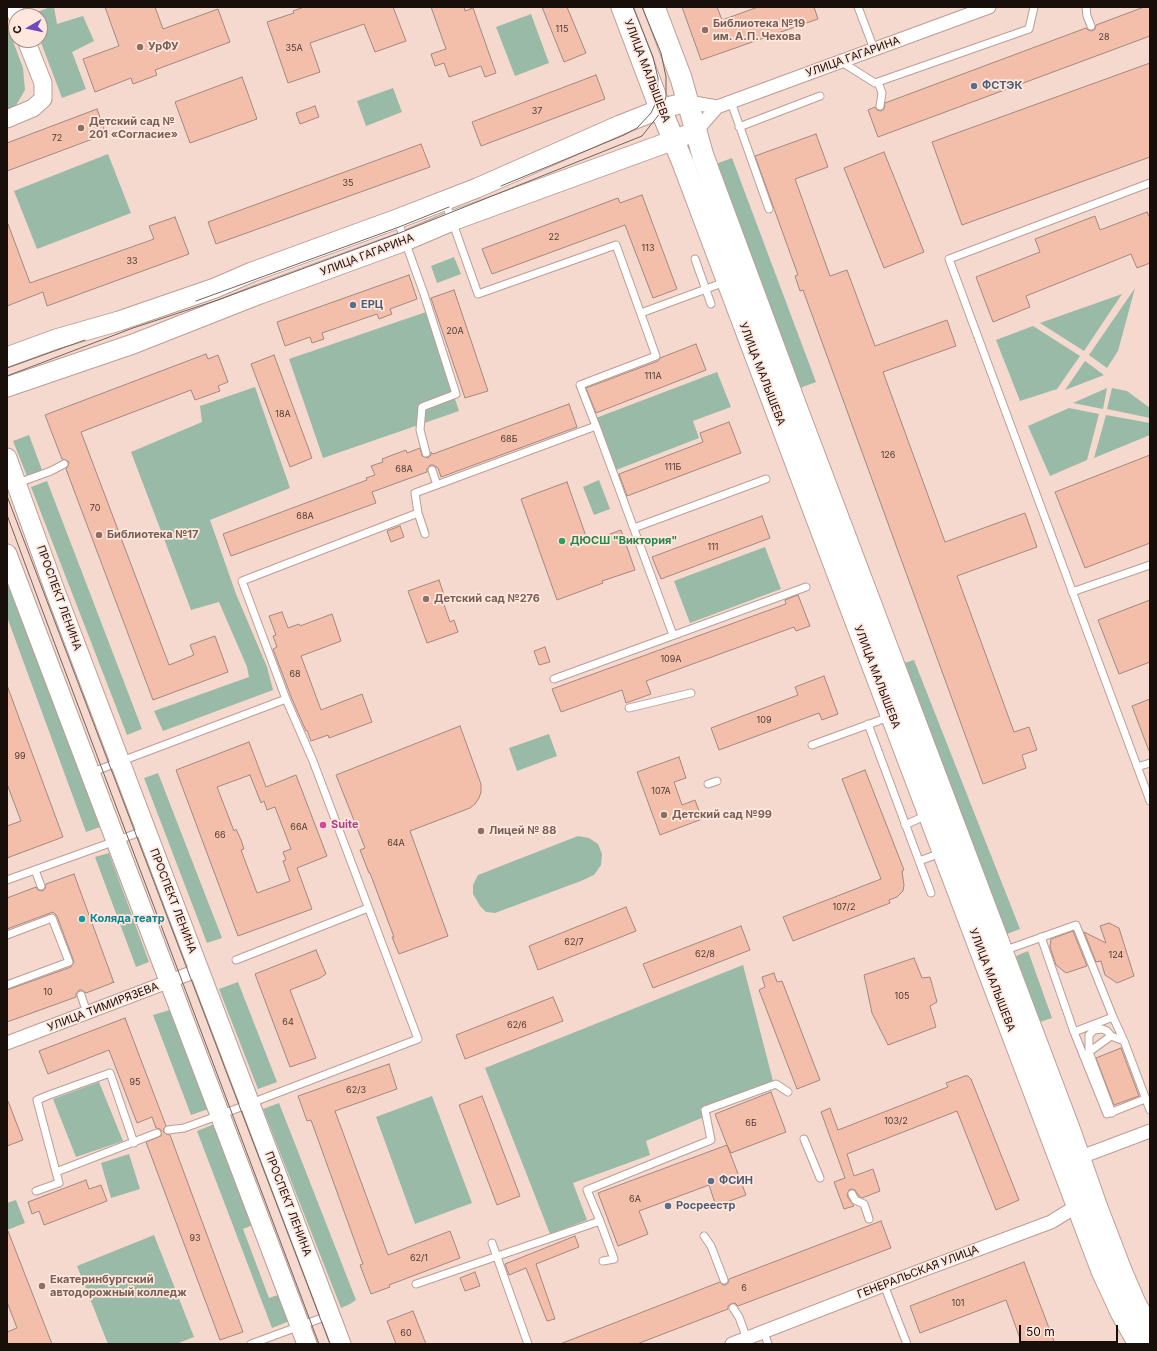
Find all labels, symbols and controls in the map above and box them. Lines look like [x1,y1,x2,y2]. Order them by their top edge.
north arrow [8,8,48,48]
place label: Библиотека №19 им. А.П. Чехова [713,17,805,43]
street label: УЛИЦА МАЛЫШЕВА [621,18,673,124]
house number: 115 [556,24,568,34]
text: С [10,25,25,35]
marker: Библиотека №19 им. А.П. Чехова [700,25,710,35]
house number: 28 [1098,32,1110,42]
street label: УЛИЦА ГАГАРИНА [804,34,902,80]
place label: УрФУ [148,40,179,54]
marker: УрФУ [135,42,145,52]
house number: 35А [285,43,303,53]
place label: ФСТЭК [982,79,1022,93]
marker: ФСТЭК [969,81,979,91]
house number: 37 [532,106,542,116]
place label: Детский сад № 201 «Согласие» [89,115,178,141]
marker: Детский сад № 201 «Согласие» [76,123,86,133]
house number: 72 [52,133,62,143]
house number: 35 [342,178,354,188]
street label: УЛИЦА ГАГАРИНА [318,231,416,279]
house number: 22 [549,232,559,242]
house number: 113 [642,243,654,253]
house number: 33 [126,256,138,266]
place label: ЕРЦ [361,298,383,312]
marker: ЕРЦ [348,300,358,310]
street label: УЛИЦА МАЛЫШЕВА [736,321,788,427]
house number: 20А [446,326,464,336]
house number: 111А [644,371,662,381]
house number: 18А [275,409,291,419]
house number: 68Б [501,434,517,444]
house number: 126 [881,450,895,460]
house number: 111Б [665,462,681,472]
house number: 68А [395,464,413,474]
house number: 70 [90,503,100,513]
house number: 68А [296,511,314,521]
place label: Библиотека №17 [107,528,198,542]
marker: Библиотека №17 [94,530,104,540]
place label: ДЮСШ "Виктория" [570,534,677,548]
marker: ДЮСШ "Виктория" [557,536,567,546]
house number: 111 [708,542,718,552]
street label: ПРОСПЕКТ ЛЕНИНА [34,544,84,652]
place label: Детский сад №276 [434,592,540,606]
marker: Детский сад №276 [421,594,431,604]
street label: УЛИЦА МАЛЫШЕВА [851,624,903,730]
house number: 109А [660,654,682,664]
house number: 68 [289,669,301,679]
house number: 109 [757,715,771,725]
house number: 99 [14,751,26,761]
house number: 107А [651,786,671,796]
place label: Детский сад №99 [672,808,772,822]
marker: Детский сад №99 [659,810,669,820]
place label: Suite [331,818,359,832]
marker: Suite [318,820,328,830]
house number: 66А [290,822,308,832]
place label: Лицей № 88 [489,824,556,838]
marker: Лицей № 88 [476,826,486,836]
house number: 66 [214,830,226,840]
house number: 64А [387,838,405,848]
street label: ПРОСПЕКТ ЛЕНИНА [147,847,199,955]
house number: 107/2 [833,902,855,912]
place label: Коляда театр [90,912,165,926]
marker: Коляда театр [77,914,87,924]
street label: УЛИЦА МАЛЫШЕВА [966,927,1018,1033]
house number: 62/7 [564,937,584,947]
house number: 62/8 [695,949,715,959]
house number: 124 [1109,950,1123,960]
street label: УЛИЦА ТИМИРЯЗЕВА [46,980,160,1034]
house number: 10 [43,987,53,997]
house number: 105 [895,991,909,1001]
house number: 64 [282,1017,294,1027]
house number: 62/6 [507,1020,527,1030]
house number: 95 [129,1077,141,1087]
house number: 62/3 [346,1085,366,1095]
house number: 103/2 [884,1116,908,1126]
house number: 6Б [745,1118,757,1128]
street label: ПРОСПЕКТ ЛЕНИНА [262,1150,314,1258]
place label: ФСИН [719,1174,753,1188]
marker: ФСИН [706,1176,716,1186]
house number: 6А [629,1194,641,1204]
place label: Росреестр [676,1199,735,1213]
marker: Росреестр [663,1201,673,1211]
house number: 93 [189,1233,201,1243]
street label: ГЕНЕРАЛЬСКАЯ УЛИЦА [855,1243,981,1301]
house number: 62/1 [410,1253,428,1263]
place label: Екатеринбургский автодорожный колледж [50,1273,187,1299]
marker: Екатеринбургский автодорожный колледж [37,1281,47,1291]
house number: 6 [741,1283,747,1293]
house number: 101 [952,1298,964,1308]
scale bar [1021,1317,1120,1343]
text: 50 m [1026,1324,1055,1339]
house number: 60 [400,1328,412,1338]

